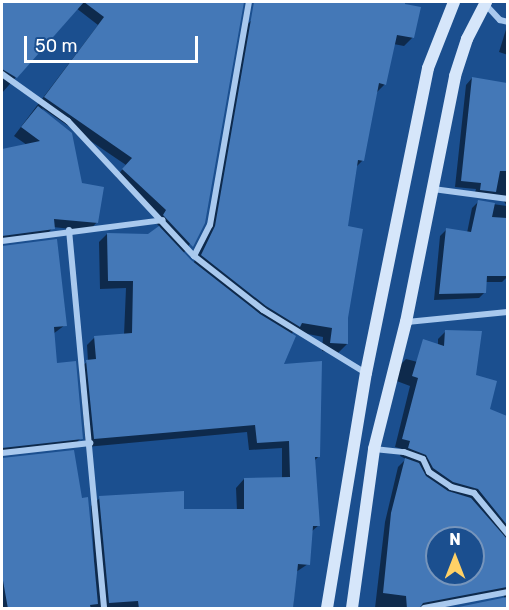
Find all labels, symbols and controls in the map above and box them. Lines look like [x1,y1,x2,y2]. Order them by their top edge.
scale bar [27,24,201,62]
text: 50 m [35,35,78,57]
north arrow [425,526,485,586]
text: N [449,530,461,549]

